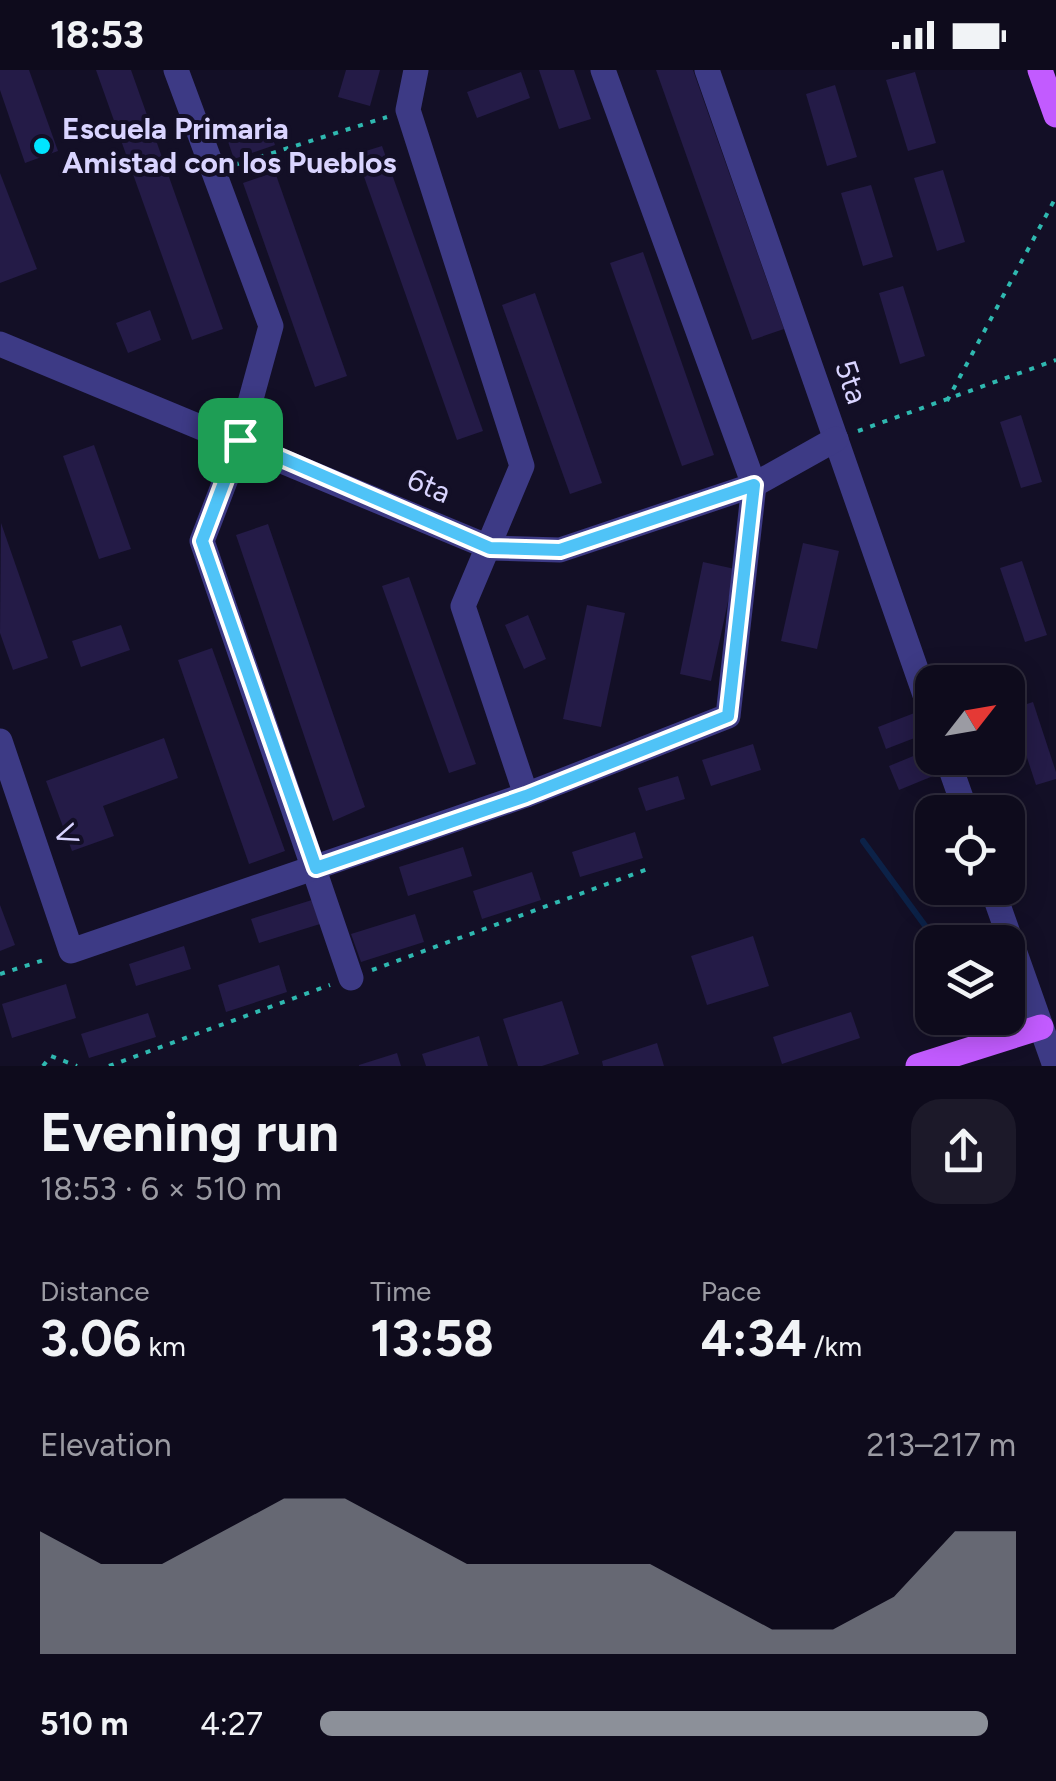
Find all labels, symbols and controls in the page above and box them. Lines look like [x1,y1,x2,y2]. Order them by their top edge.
text: 18:53 [50,12,144,58]
place label: Escuela Primaria Amistad con los Pueblos [62,110,396,181]
marker: Escuela Primaria Amistad con los Pueblos [31,135,53,157]
street label: 5ta [827,355,876,409]
pin [198,398,283,483]
icon: arrive [213,413,268,468]
street label: 6ta [402,460,456,511]
north arrow [915,665,1025,775]
map controls [915,665,1025,1035]
button: locate [915,795,1025,905]
street label: V [46,819,87,851]
button: layers [915,925,1025,1035]
text: Evening run [40,1099,339,1165]
button: share [911,1099,1016,1204]
text: 18:53 · 6 × 510 m [40,1170,282,1208]
text: Distance [40,1274,150,1308]
text: Time [370,1274,431,1308]
text: Pace [701,1274,761,1308]
text: 3.06 [40,1308,142,1369]
text: 13:58 [370,1308,494,1369]
text: 4:34 [701,1308,807,1369]
text: km [142,1329,186,1363]
text: /km [807,1329,862,1363]
text: Elevation [40,1426,172,1464]
text: 213–217 m [866,1426,1016,1464]
text: 510 m [40,1705,128,1743]
text: 4:27 [200,1705,263,1743]

